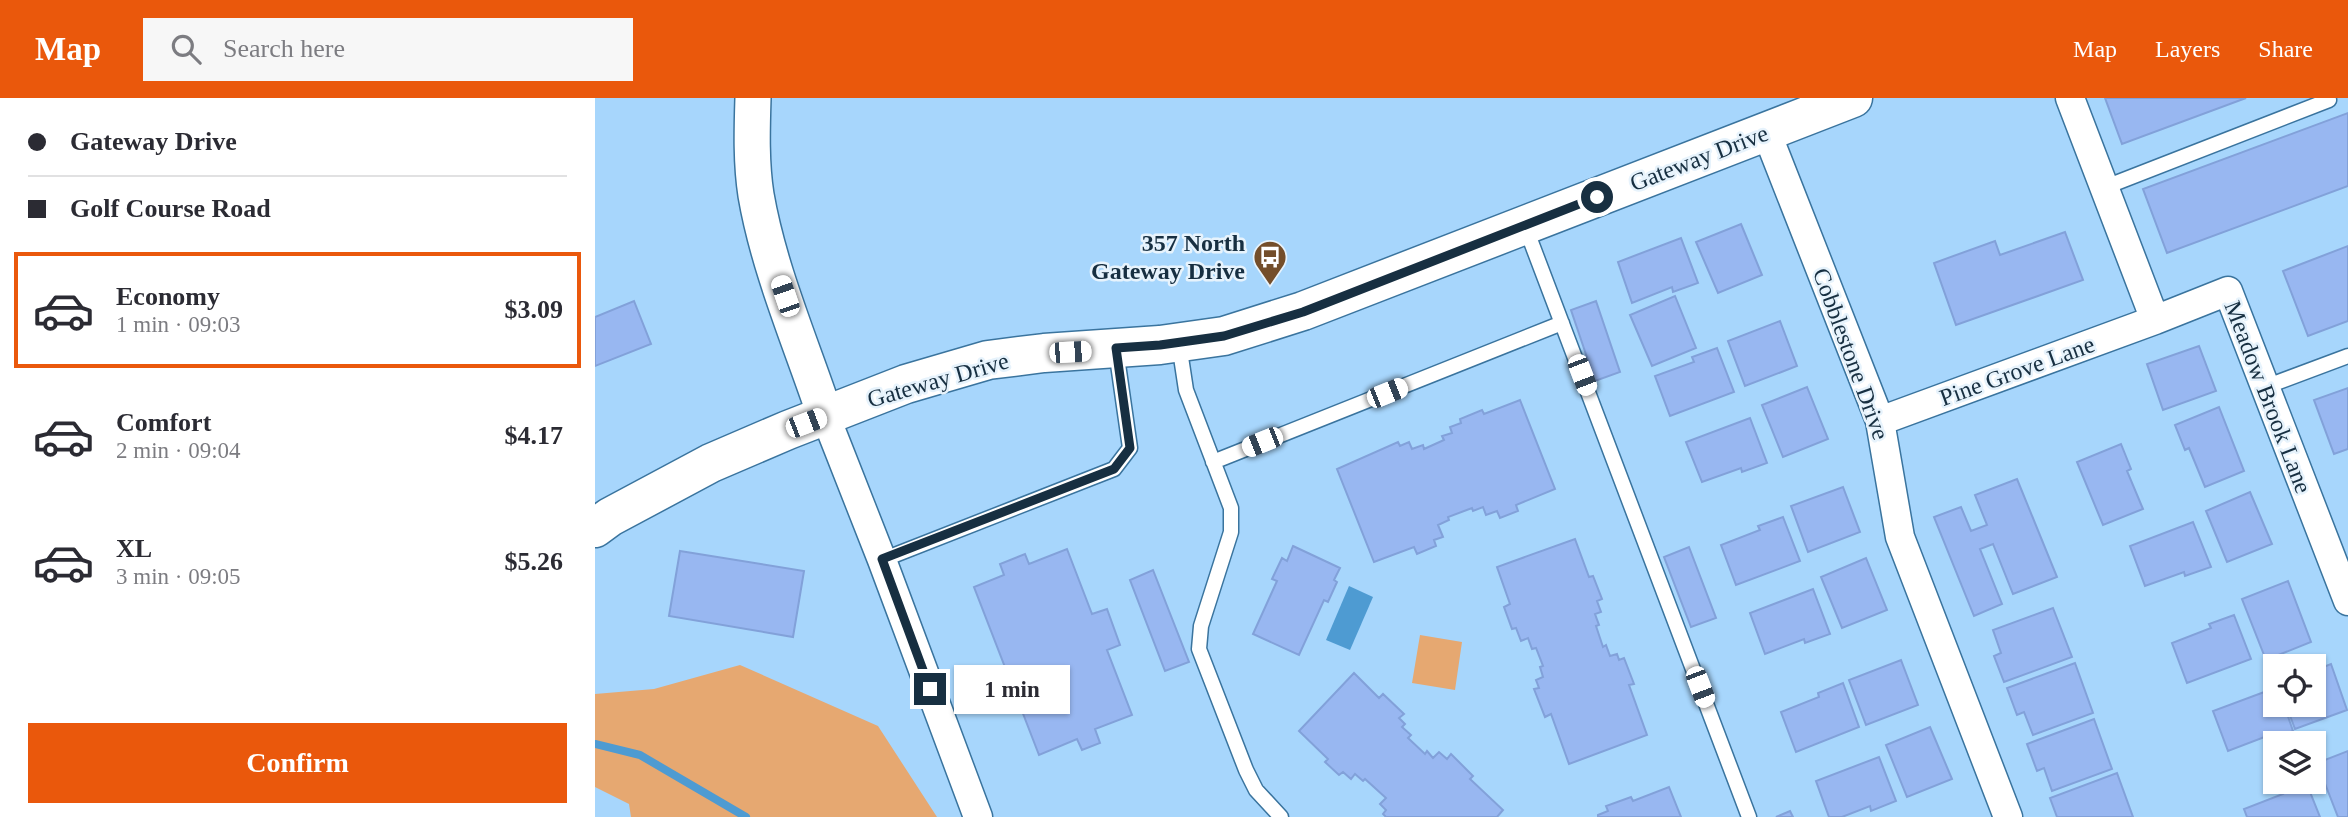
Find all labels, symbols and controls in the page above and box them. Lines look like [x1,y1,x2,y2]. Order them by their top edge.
search box [143,18,633,81]
icon: search [167,30,205,68]
text: Map [35,31,101,67]
text: Search here [223,34,345,63]
text: Map [2073,36,2117,62]
text: Layers [2155,36,2220,62]
text: Share [2258,36,2313,62]
street label: Gateway Drive [1626,120,1772,196]
text: Gateway Drive [70,127,237,156]
route start [1581,181,1613,213]
text: Golf Course Road [70,194,271,223]
place label: 357 North Gateway Drive [1091,230,1245,284]
bus stop icon: 357 North Gateway Drive [1251,238,1289,287]
street label: Cobblestone Drive [1808,265,1894,443]
car [769,273,802,319]
icon: car [32,279,95,342]
text: Economy [116,282,220,311]
text: $3.09 [505,295,563,324]
street label: Meadow Brook Lane [2219,297,2317,497]
text: 1 min · 09:03 [116,312,241,337]
street label: Pine Grove Lane [1936,331,2098,411]
car [1049,340,1092,364]
street label: Gateway Drive [864,347,1012,413]
car [1565,352,1600,398]
car [1364,375,1411,411]
icon: car [32,405,95,468]
car [783,406,830,440]
text: Comfort [116,408,211,437]
text: $4.17 [505,421,563,450]
car [1239,424,1286,460]
text: 2 min · 09:04 [116,438,241,463]
icon: car [32,531,95,594]
text: XL [116,534,152,563]
text: $5.26 [505,547,563,576]
text: 3 min · 09:05 [116,564,241,589]
map controls [2263,654,2326,794]
button: locate [2263,654,2326,717]
callout: 1 min [955,664,1070,714]
car [1683,664,1718,710]
route end [914,673,946,705]
text: 1 min [984,677,1040,702]
button: Confirm [28,723,567,803]
button: layers [2263,731,2326,794]

